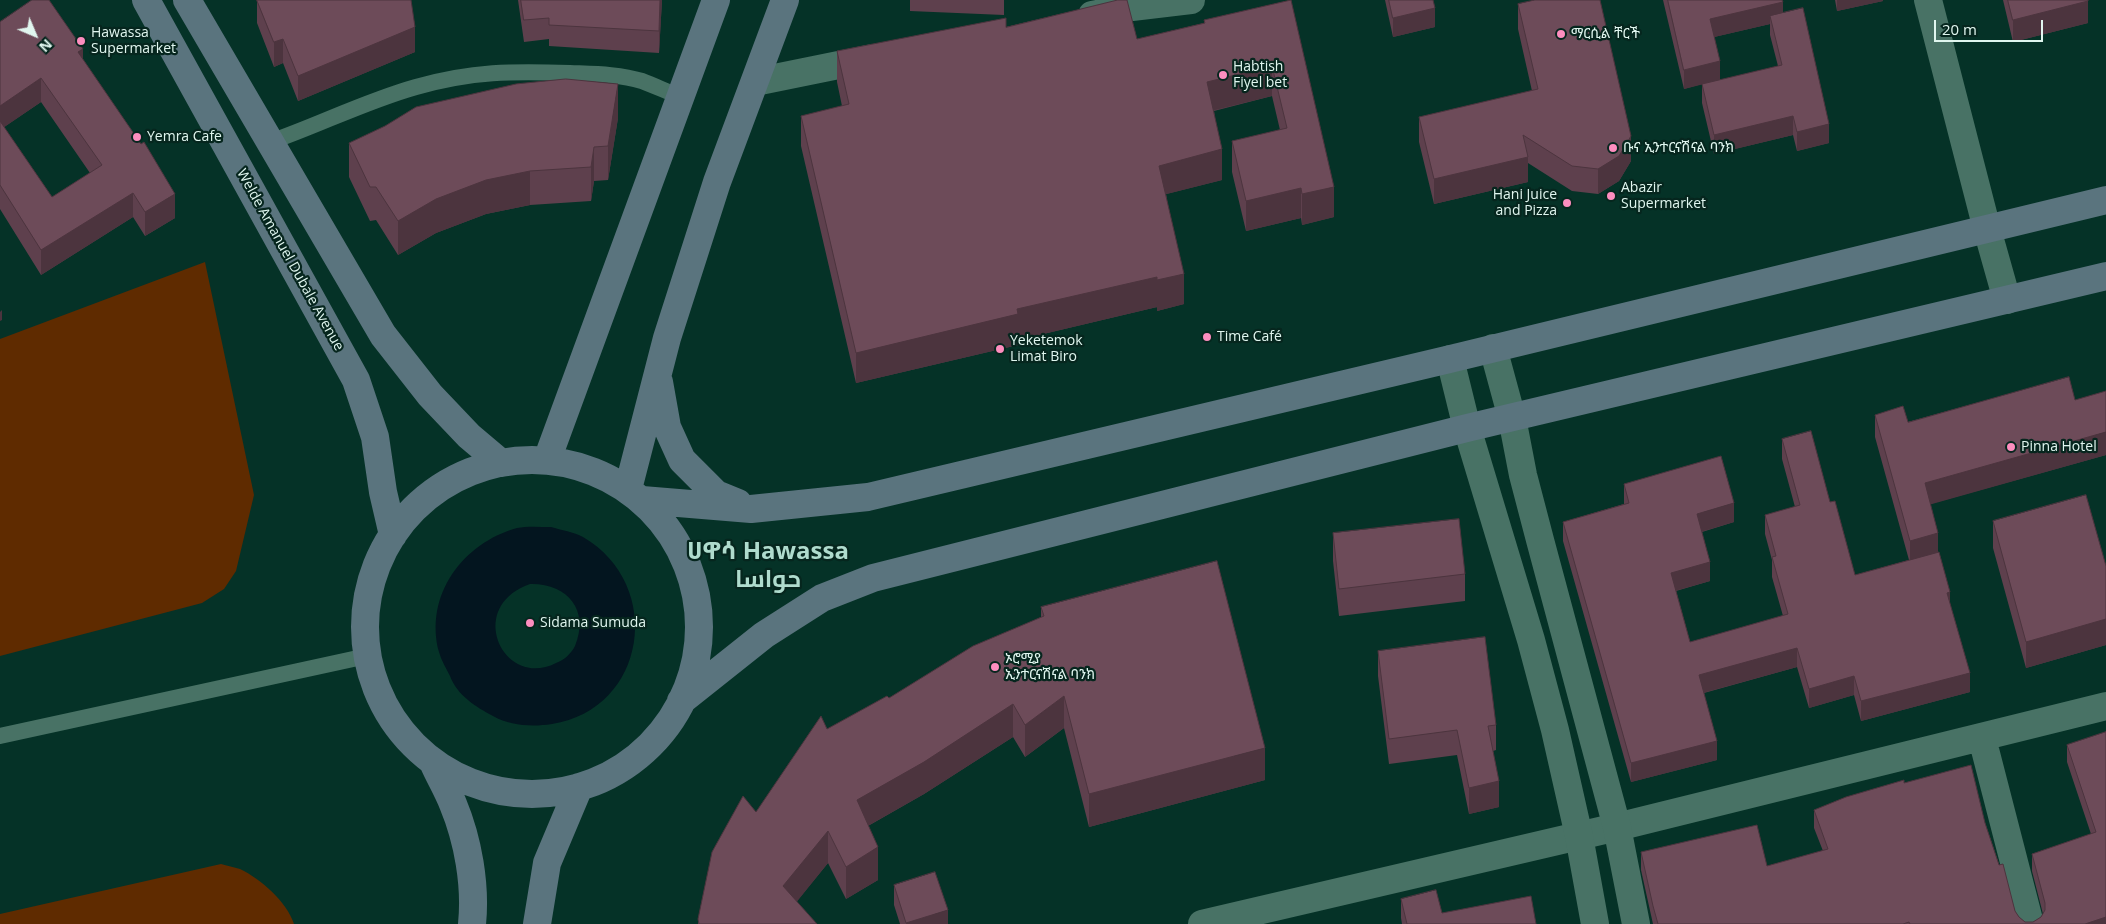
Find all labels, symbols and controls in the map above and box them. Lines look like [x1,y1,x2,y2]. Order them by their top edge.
north arrow [10,10,60,60]
scale bar [1936,10,2045,42]
text: 20 m [1942,19,1977,39]
place label: Hawassa Supermarket [91,25,176,58]
place label: ማርሲል ቸርች [1571,26,1640,42]
marker: ማርሲል ቸርች [1555,28,1567,40]
text: N [35,35,57,57]
marker: Hawassa Supermarket [75,35,87,47]
place label: Habtish Fiyel bet [1233,59,1287,92]
marker: Habtish Fiyel bet [1217,69,1229,81]
place label: Yemra Cafe [147,129,222,145]
marker: Yemra Cafe [131,131,143,143]
place label: ቡና ኢንተርናሽናል ባንክ [1623,140,1734,156]
marker: ቡና ኢንተርናሽናል ባንክ [1607,142,1619,154]
street label: Welde Amanuel Dubale Avenue [233,166,347,354]
place label: Abazir Supermarket [1621,180,1706,212]
place label: Hani Juice and Pizza [1493,187,1557,220]
marker: Abazir Supermarket [1605,190,1617,202]
marker: Hani Juice and Pizza [1561,197,1573,209]
place label: Time Café [1217,329,1282,345]
marker: Time Café [1201,331,1213,343]
place label: Yeketemok Limat Biro [1010,333,1082,366]
marker: Yeketemok Limat Biro [994,343,1006,355]
place label: Pinna Hotel [2021,439,2097,455]
marker: Pinna Hotel [2005,441,2017,453]
district label: ሀዋሳ Hawassa حواسا [687,538,849,594]
place label: Sidama Sumuda [540,615,646,631]
marker: Sidama Sumuda [524,617,536,629]
place label: ኦሮሚያ ኢንተርናሽናል ባንክ [1005,651,1095,684]
marker: ኦሮሚያ ኢንተርናሽናል ባንክ [989,661,1001,673]

